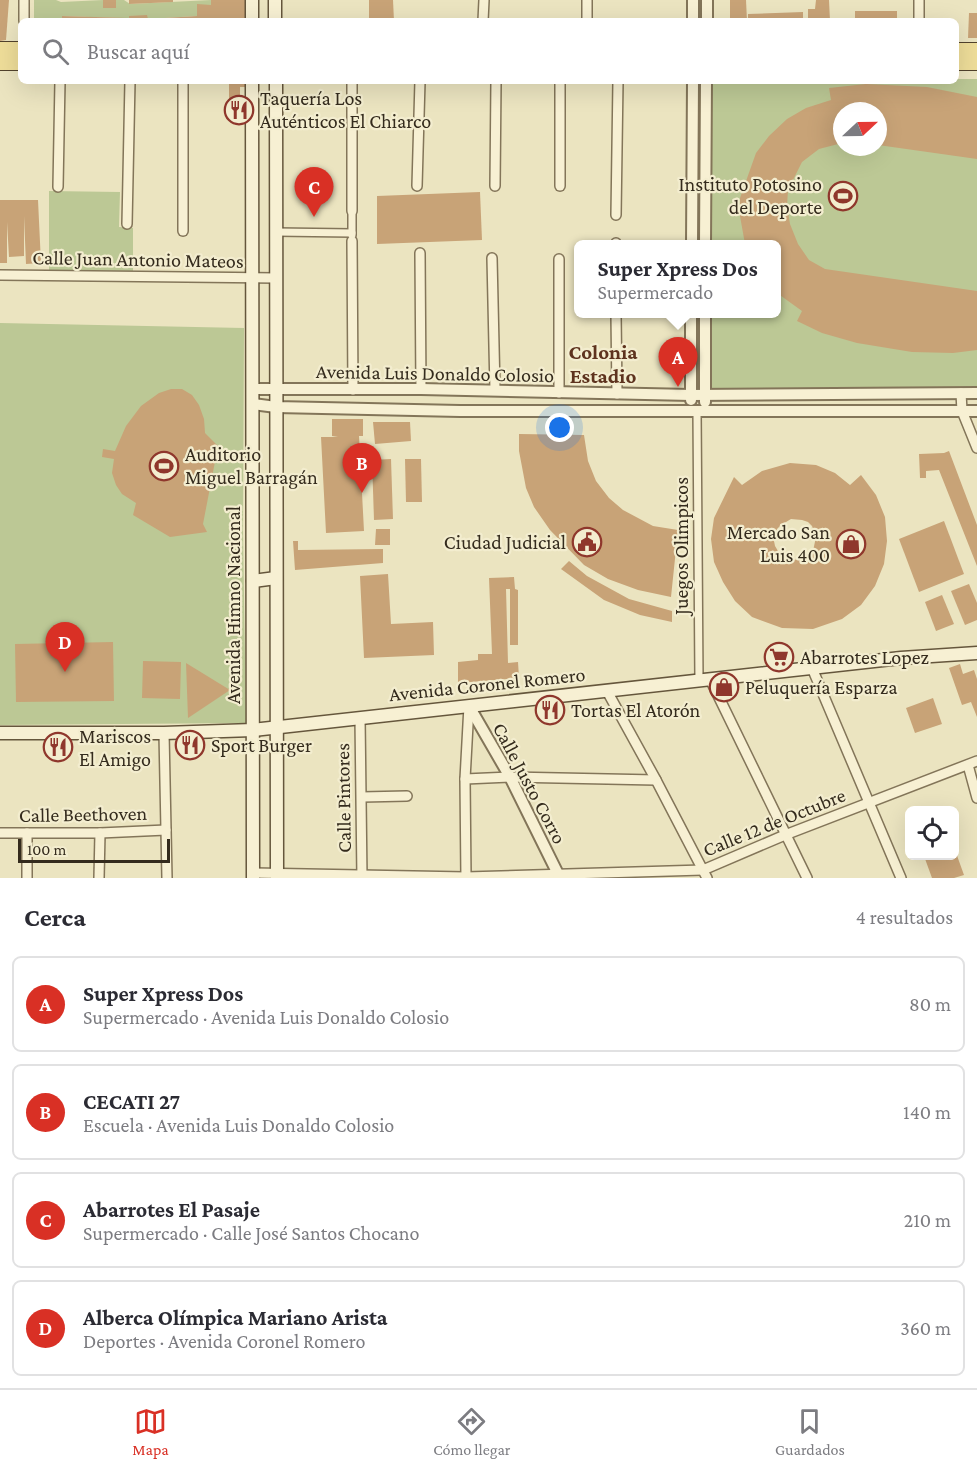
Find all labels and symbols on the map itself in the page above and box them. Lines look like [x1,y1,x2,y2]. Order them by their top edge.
place label: Taquería Los Auténticos El Chiarco [260,87,431,132]
restaurant icon: Taquería Los Auténticos El Chiarco [223,94,255,126]
north arrow [833,102,887,156]
pin: C [294,168,334,217]
place label: Instituto Potosino del Deporte [678,173,822,219]
sports icon: Instituto Potosino del Deporte [827,180,859,212]
street label: Calle Juan Antonio Mateos [32,246,244,273]
pin: A [658,338,698,387]
district label: Colonia Estadio [568,340,638,388]
street label: Avenida Luis Donaldo Colosio [316,360,554,386]
your location [545,413,574,442]
place label: Auditorio Miguel Barragán [185,443,318,489]
pin: B [342,444,382,493]
sports icon: Auditorio Miguel Barragán [148,450,180,482]
street label: Juegos Olimpicos [670,477,693,617]
street label: Avenida Himno Nacional [222,506,244,704]
place label: Mercado San Luis 400 [727,521,830,566]
public building icon: Ciudad Judicial [571,526,603,558]
shop icon: Mercado San Luis 400 [835,528,867,560]
place label: Ciudad Judicial [444,531,566,554]
pin: D [46,622,84,672]
supermarket icon: Abarrotes Lopez [763,641,795,673]
place label: Abarrotes Lopez [800,646,929,669]
street label: Avenida Coronel Romero [388,663,586,705]
shop icon: Peluquería Esparza [708,671,740,703]
place label: Peluquería Esparza [745,676,897,699]
restaurant icon: Tortas El Atorón [534,694,566,726]
place label: Tortas El Atorón [571,699,701,721]
street label: Calle Justo Corro [488,719,571,848]
place label: Mariscos El Amigo [79,725,151,771]
restaurant icon: Sport Burger [174,729,206,761]
restaurant icon: Mariscos El Amigo [42,731,74,763]
place label: Sport Burger [211,734,312,757]
street label: Calle Pintores [331,743,355,853]
street label: Calle 12 de Octubre [700,783,849,861]
street label: Calle Beethoven [19,802,148,826]
scale bar [18,836,170,864]

